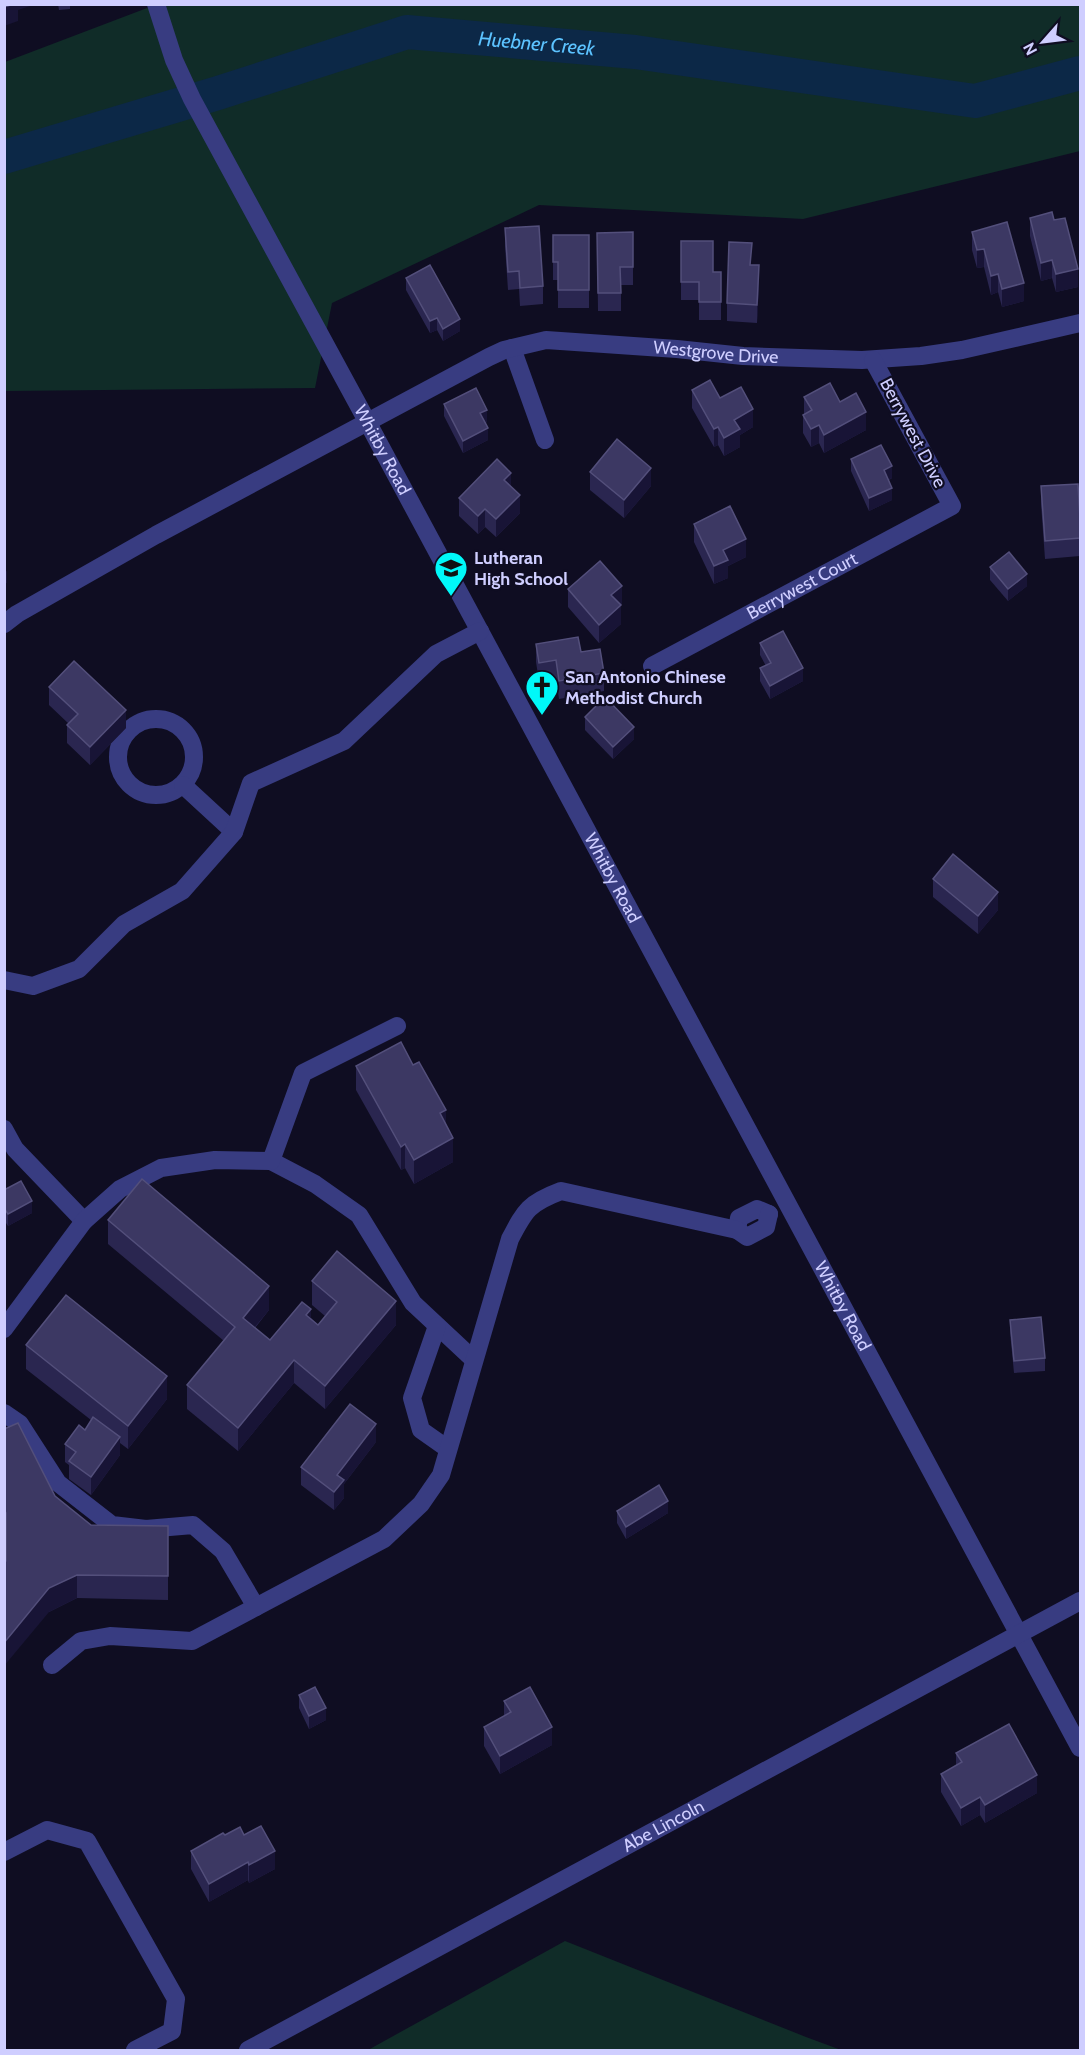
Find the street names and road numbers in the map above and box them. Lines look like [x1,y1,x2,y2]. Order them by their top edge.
street label: Westgrove Drive [653,336,779,368]
street label: Berrywest Drive [875,375,951,491]
street label: Whitby Road [349,401,415,499]
street label: Berrywest Court [743,548,861,624]
street label: Whitby Road [579,829,646,927]
street label: Whitby Road [809,1257,876,1355]
street label: Abe Lincoln [619,1795,708,1857]

